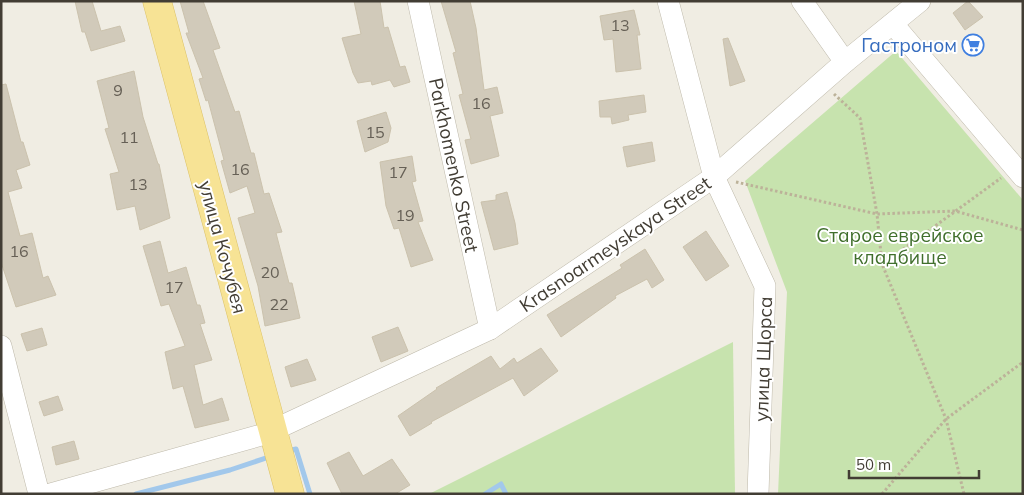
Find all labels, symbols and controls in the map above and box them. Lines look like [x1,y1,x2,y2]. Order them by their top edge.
house number: 13 [610,15,630,35]
place label: Гастроном [861,33,957,57]
supermarket icon: Гастроном [961,33,985,57]
street label: Parkhomenko Street [424,75,484,255]
house number: 9 [113,80,123,100]
house number: 16 [471,93,491,113]
house number: 15 [365,122,385,142]
house number: 11 [119,127,139,147]
house number: 16 [230,159,250,179]
house number: 17 [388,162,408,182]
street label: Krasnoarmeyskaya Street [515,171,716,317]
house number: 13 [128,174,148,194]
street label: улица Кочубея [194,178,252,316]
house number: 19 [395,205,415,225]
park label: Старое еврейское кладбище [816,223,984,269]
house number: 16 [9,241,29,261]
house number: 20 [260,262,280,282]
house number: 17 [164,277,184,297]
house number: 22 [269,294,289,314]
street label: улица Щорса [749,296,777,422]
scale bar [849,448,979,480]
text: 50 m [856,455,891,474]

